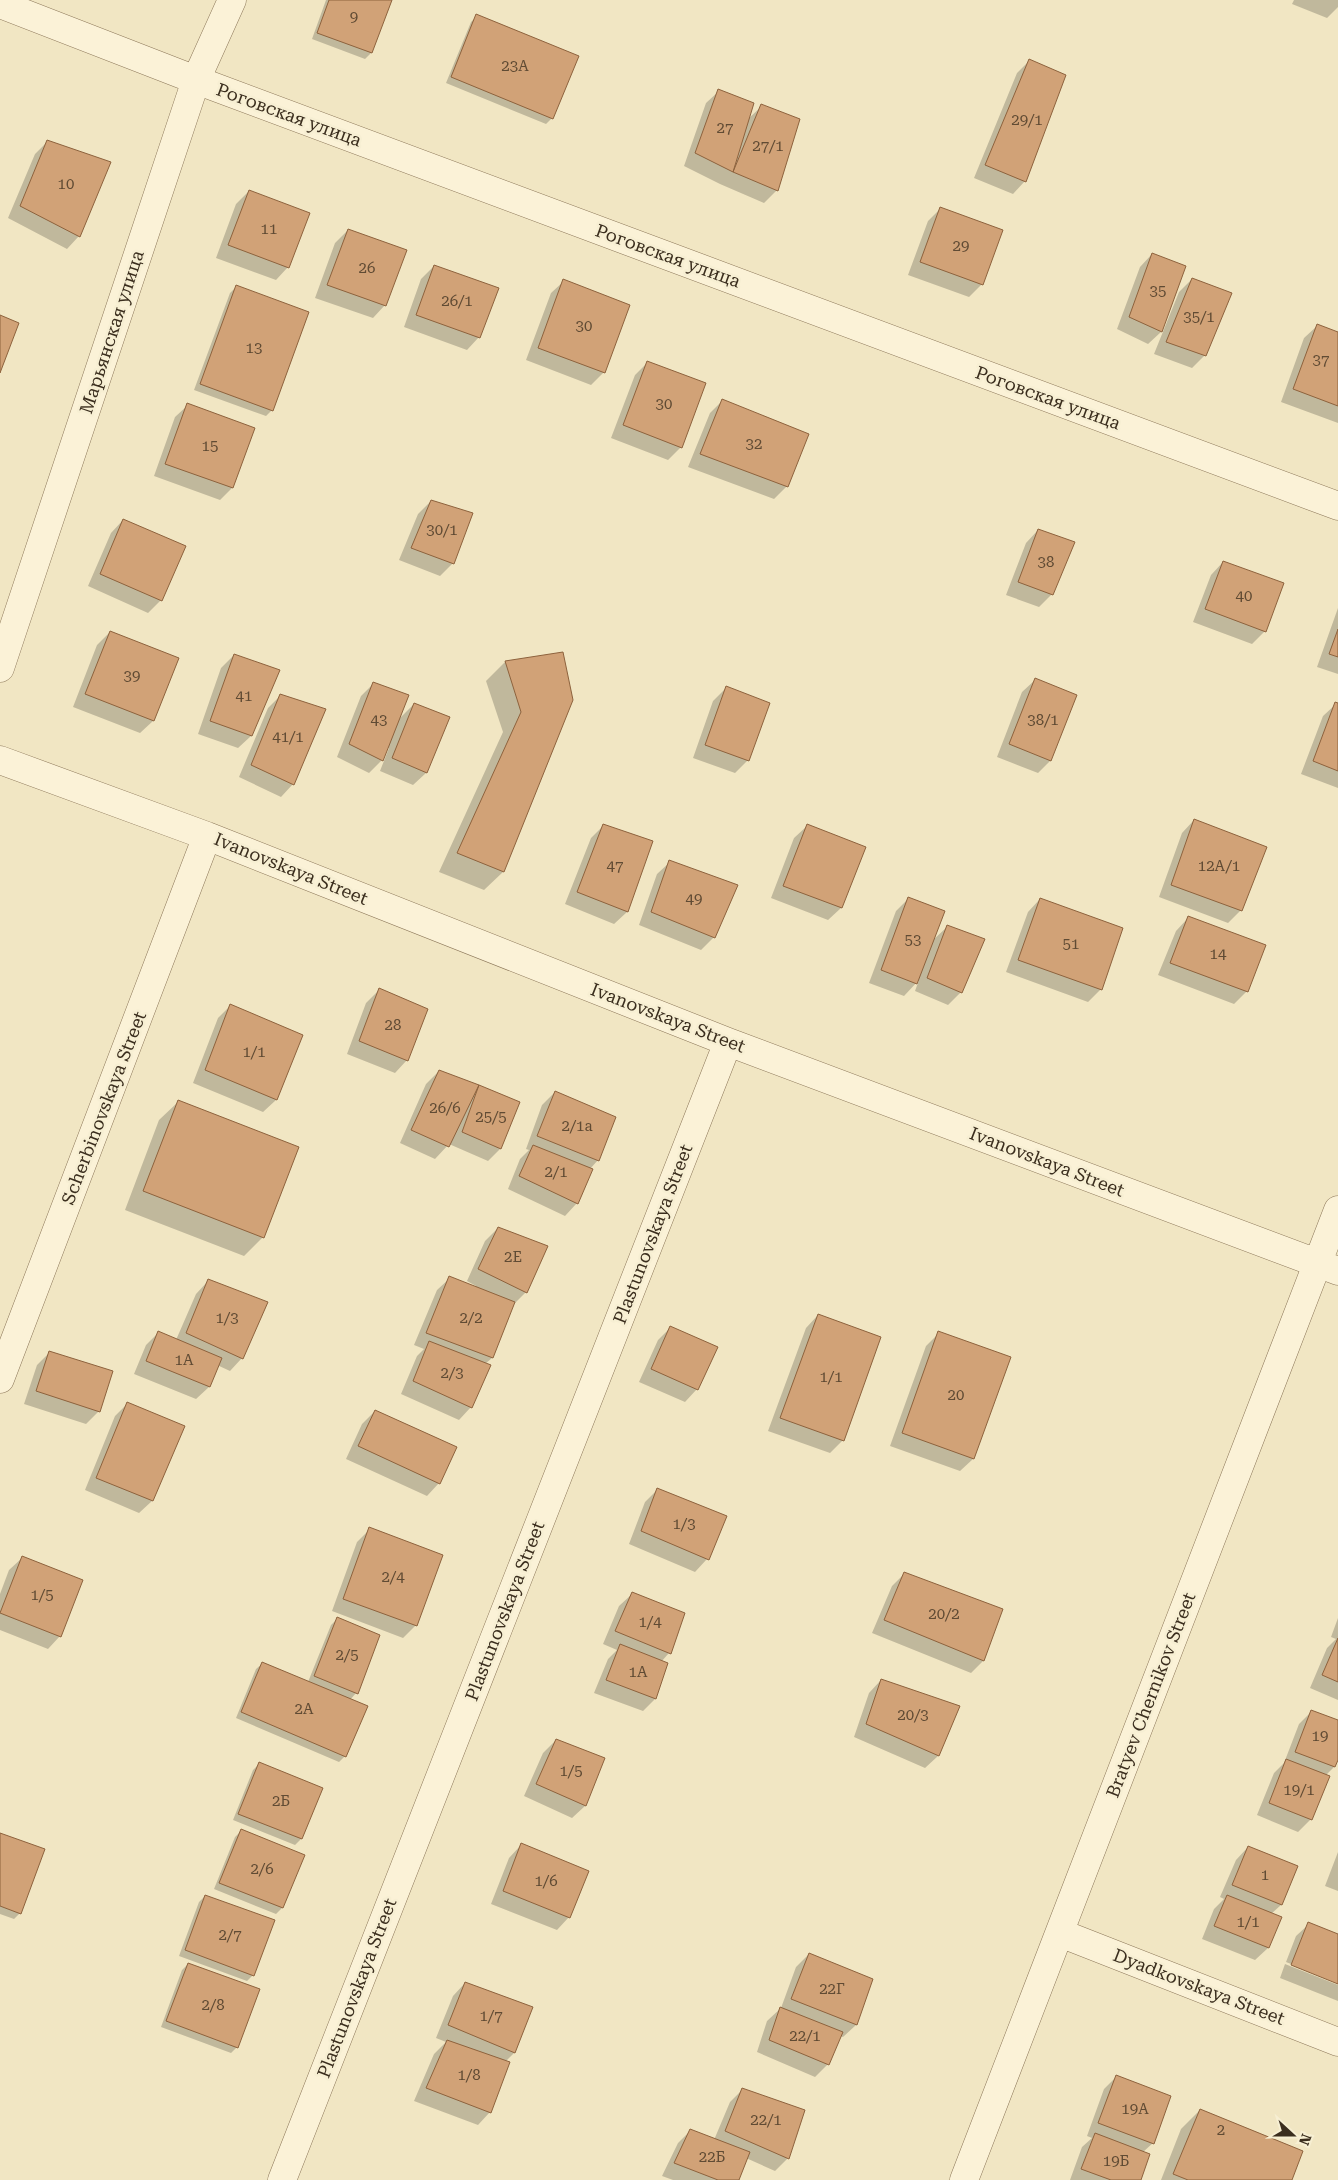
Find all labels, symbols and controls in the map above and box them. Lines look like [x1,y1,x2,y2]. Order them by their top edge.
house number: 9 [350,8,358,26]
house number: 23А [501,57,529,75]
street label: Роговская улица [214,79,365,151]
house number: 29/1 [1011,111,1043,129]
house number: 27 [717,119,733,137]
house number: 27/1 [752,137,784,155]
house number: 10 [58,175,74,193]
house number: 11 [261,220,277,238]
street label: Роговская улица [593,220,744,292]
house number: 29 [953,237,969,255]
street label: Марьянская улица [75,247,148,416]
house number: 26 [359,259,375,277]
house number: 35 [1150,282,1166,300]
house number: 26/1 [441,292,473,310]
house number: 35/1 [1183,308,1215,326]
house number: 30 [576,317,592,335]
house number: 13 [246,339,262,357]
house number: 37 [1313,351,1329,369]
street label: Роговская улица [973,362,1124,434]
house number: 30 [656,395,672,413]
house number: 32 [746,435,762,453]
house number: 15 [202,437,218,455]
house number: 30/1 [426,521,458,539]
house number: 38 [1038,553,1054,571]
house number: 40 [1236,587,1252,605]
house number: 39 [124,667,140,685]
house number: 41 [236,687,252,705]
house number: 43 [371,711,387,729]
house number: 38/1 [1027,711,1059,729]
house number: 41/1 [272,728,304,746]
street label: Ivanovskaya Street [211,828,371,909]
house number: 47 [607,857,623,875]
house number: 12А/1 [1198,857,1240,875]
house number: 49 [686,890,702,908]
house number: 53 [905,931,921,949]
house number: 51 [1063,935,1079,953]
house number: 14 [1210,945,1227,963]
street label: Ivanovskaya Street [588,978,749,1057]
street label: Scherbinovskaya Street [57,1008,150,1207]
house number: 28 [385,1016,401,1034]
house number: 1/1 [242,1043,266,1061]
house number: 26/6 [429,1099,461,1117]
house number: 25/5 [475,1108,507,1126]
house number: 2/1а [561,1117,593,1135]
street label: Ivanovskaya Street [967,1122,1128,1201]
street label: Plastunovskaya Street [609,1141,697,1327]
house number: 2/1 [544,1163,568,1181]
house number: 2Е [504,1248,522,1266]
house number: 1/3 [215,1309,239,1327]
house number: 2/2 [459,1309,483,1327]
house number: 1А [175,1351,194,1369]
house number: 2/3 [440,1364,464,1382]
house number: 1/1 [819,1368,843,1386]
house number: 20 [948,1386,964,1404]
house number: 1/3 [672,1515,696,1533]
street label: Plastunovskaya Street [461,1518,549,1704]
house number: 2/4 [381,1568,405,1586]
house number: 1/5 [30,1586,54,1604]
street label: Bratyev Chernikov Street [1102,1589,1200,1800]
house number: 20/2 [928,1605,960,1623]
house number: 1/4 [638,1613,662,1631]
house number: 2/5 [335,1646,359,1664]
house number: 1А [629,1663,648,1681]
house number: 2А [295,1700,314,1718]
house number: 20/3 [897,1706,929,1724]
house number: 19 [1312,1727,1328,1745]
house number: 1/5 [559,1762,583,1780]
house number: 19/1 [1283,1781,1315,1799]
house number: 2Б [272,1792,290,1810]
house number: 2/6 [250,1860,274,1878]
house number: 1 [1261,1866,1269,1884]
house number: 1/6 [534,1872,558,1890]
street label: Plastunovskaya Street [313,1895,401,2081]
house number: 1/1 [1236,1913,1260,1931]
house number: 2/7 [218,1926,242,1944]
street label: Dyadkovskaya Street [1110,1944,1288,2029]
house number: 22Г [819,1980,845,1998]
house number: 2/8 [201,1996,225,2014]
house number: 1/7 [479,2007,503,2025]
house number: 22/1 [789,2027,821,2045]
house number: 1/8 [457,2066,481,2084]
house number: 19А [1121,2100,1149,2118]
north arrow [1268,2110,1318,2160]
house number: 22/1 [750,2111,782,2129]
house number: 2 [1217,2121,1225,2139]
text: N [1296,2132,1315,2148]
house number: 22Б [699,2148,726,2166]
house number: 19Б [1103,2152,1130,2170]

